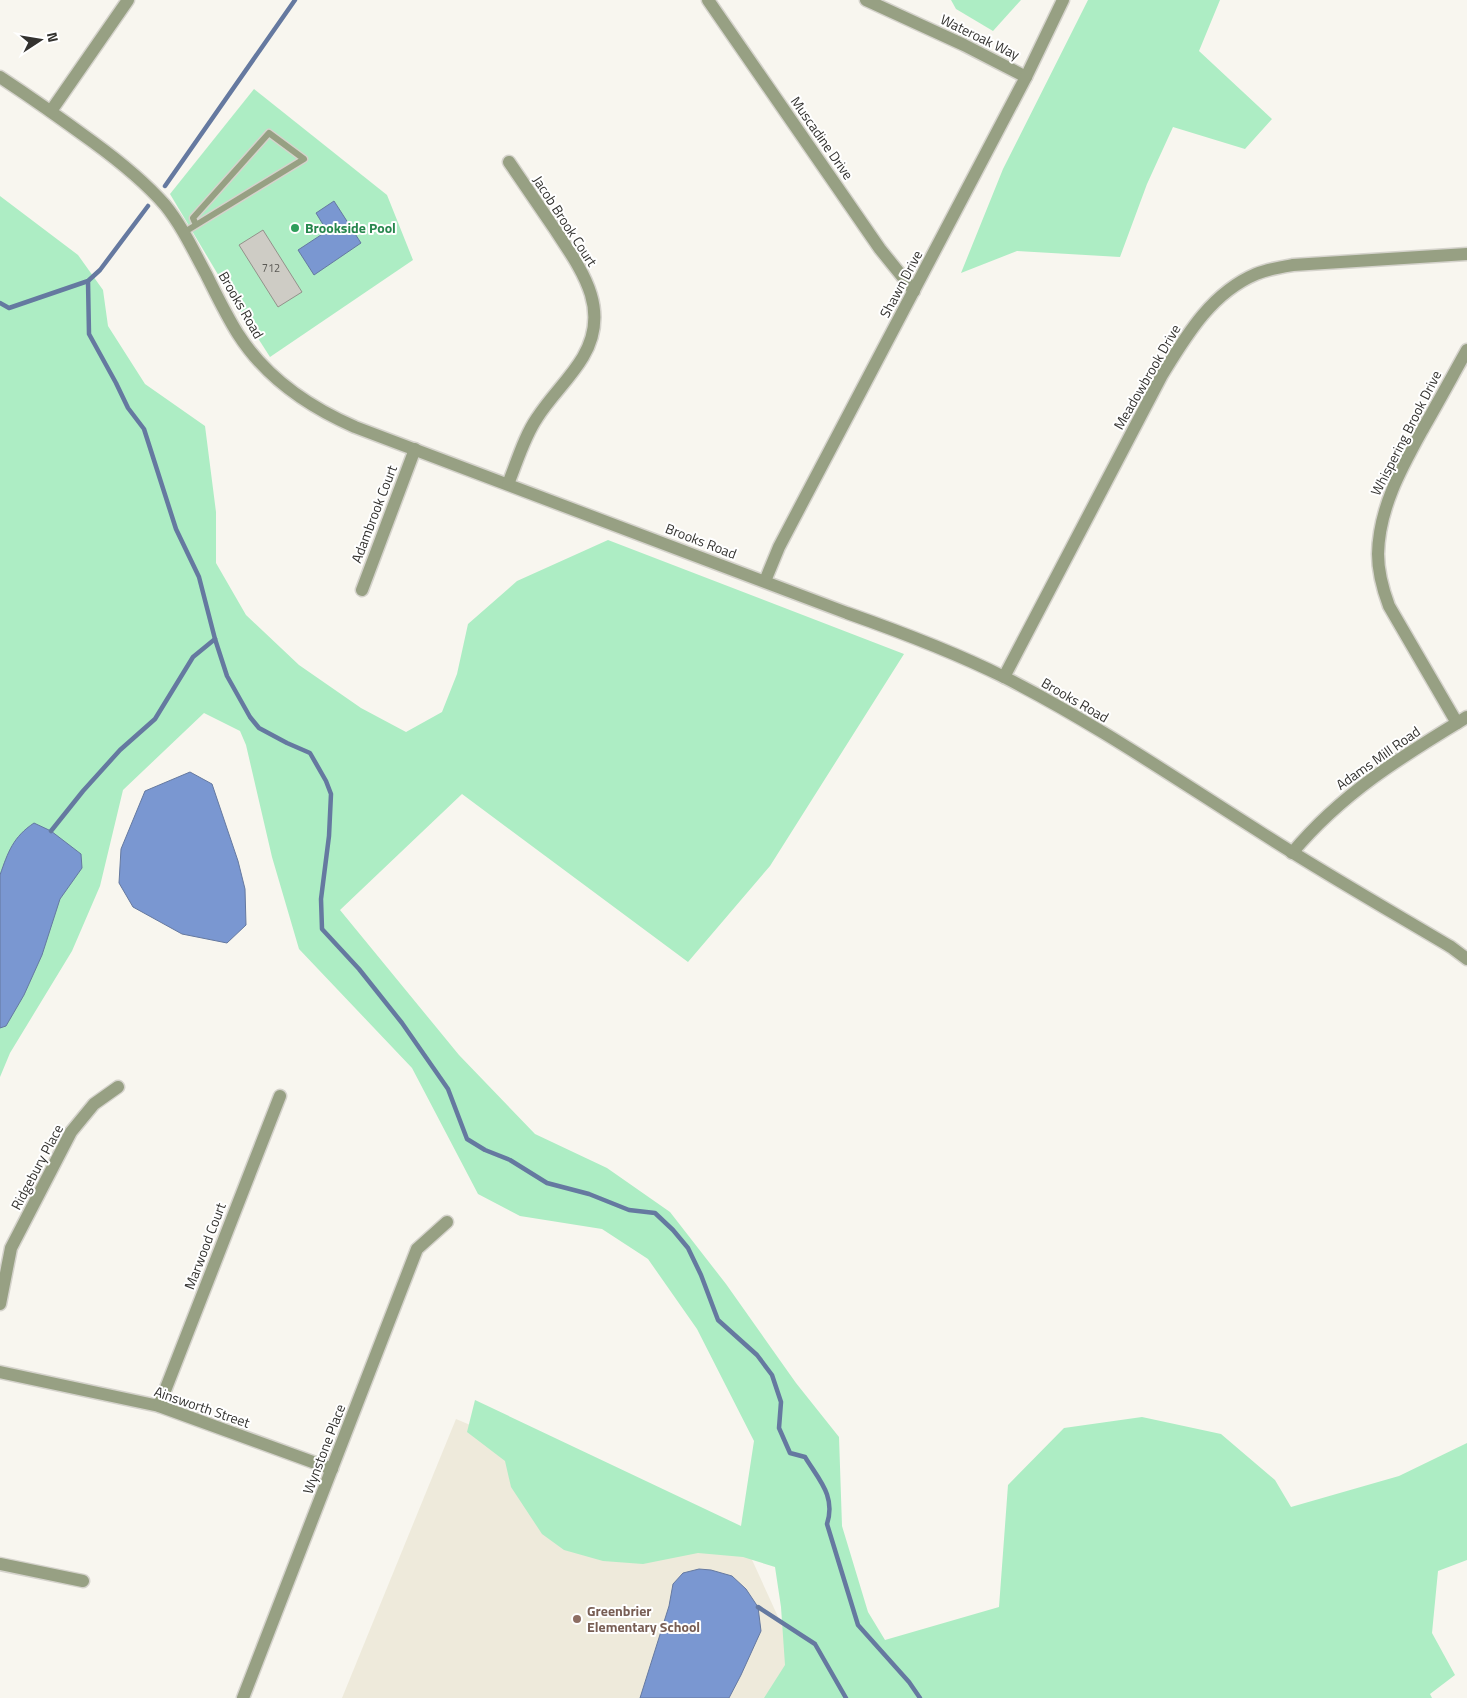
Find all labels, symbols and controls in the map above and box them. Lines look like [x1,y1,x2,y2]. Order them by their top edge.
street label: Wateroak Way [937,8,1024,65]
north arrow [15,15,65,65]
text: N [42,30,64,44]
street label: Muscadine Drive [786,92,859,184]
street label: Jacob Brook Court [528,171,603,270]
place label: Brookside Pool [305,217,396,238]
marker: Brookside Pool [289,222,301,234]
street label: Shawn Drive [874,246,927,321]
house number: 712 [262,260,280,276]
street label: Brooks Road [214,267,269,342]
street label: Meadowbrook Drive [1108,320,1185,433]
street label: Whispering Brook Drive [1365,366,1446,499]
street label: Adambrook Court [345,462,402,566]
street label: Brooks Road [663,517,740,564]
street label: Brooks Road [1038,672,1113,727]
street label: Adams Mill Road [1331,721,1424,794]
street label: Ridgebury Place [5,1120,68,1213]
street label: Marwood Court [178,1199,231,1292]
street label: Ainsworth Street [152,1380,253,1433]
street label: Wynstone Place [297,1401,350,1497]
place label: Greenbrier Elementary School [587,1600,700,1637]
marker: Greenbrier Elementary School [571,1613,583,1625]

